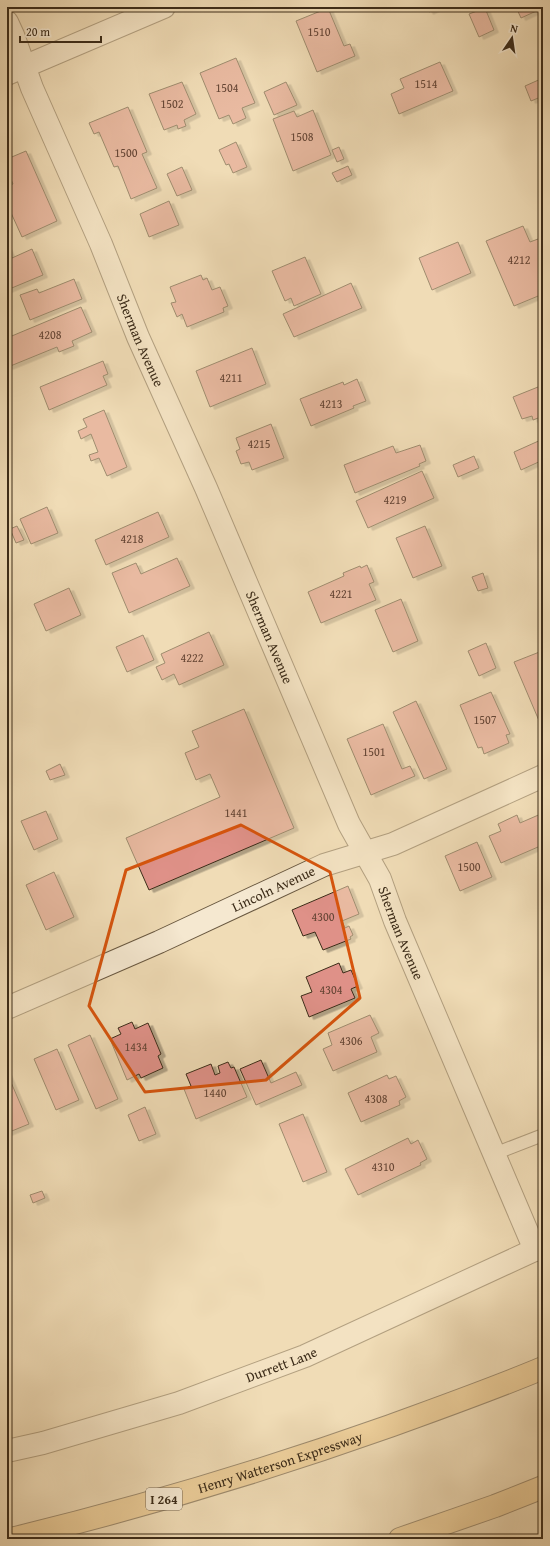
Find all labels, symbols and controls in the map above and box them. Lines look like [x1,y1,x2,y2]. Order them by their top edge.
scale bar [20,18,101,44]
north arrow [492,18,532,58]
text: N [509,20,520,37]
text: 20 m [26,23,50,40]
house number: 1510 [307,23,331,40]
house number: 1514 [414,75,438,92]
house number: 1504 [215,79,239,96]
house number: 1502 [160,95,184,112]
house number: 1508 [290,128,314,145]
house number: 1500 [114,144,138,161]
house number: 4212 [507,251,531,268]
street label: Sherman Avenue [112,291,169,390]
house number: 4208 [38,326,62,343]
house number: 4211 [219,369,243,386]
house number: 4213 [319,395,343,412]
house number: 4215 [247,435,271,452]
house number: 4219 [383,491,407,508]
house number: 4218 [120,530,144,547]
house number: 4221 [329,585,353,602]
street label: Sherman Avenue [241,588,298,687]
house number: 4222 [180,649,204,666]
house number: 1507 [473,711,497,728]
house number: 1501 [362,743,386,760]
house number: 1441 [224,804,248,821]
house number: 1500 [457,858,481,875]
street label: Lincoln Avenue [228,860,319,917]
street label: Sherman Avenue [373,883,429,983]
house number: 4300 [311,908,335,925]
house number: 4304 [319,981,343,998]
house number: 4306 [339,1032,363,1049]
house number: 1434 [124,1038,148,1055]
house number: 1440 [203,1084,227,1101]
house number: 4308 [364,1090,388,1107]
house number: 4310 [371,1158,395,1175]
street label: Durrett Lane [243,1342,321,1387]
street label: Henry Watterson Expressway [195,1426,365,1498]
road number: I 264 [146,1488,182,1510]

